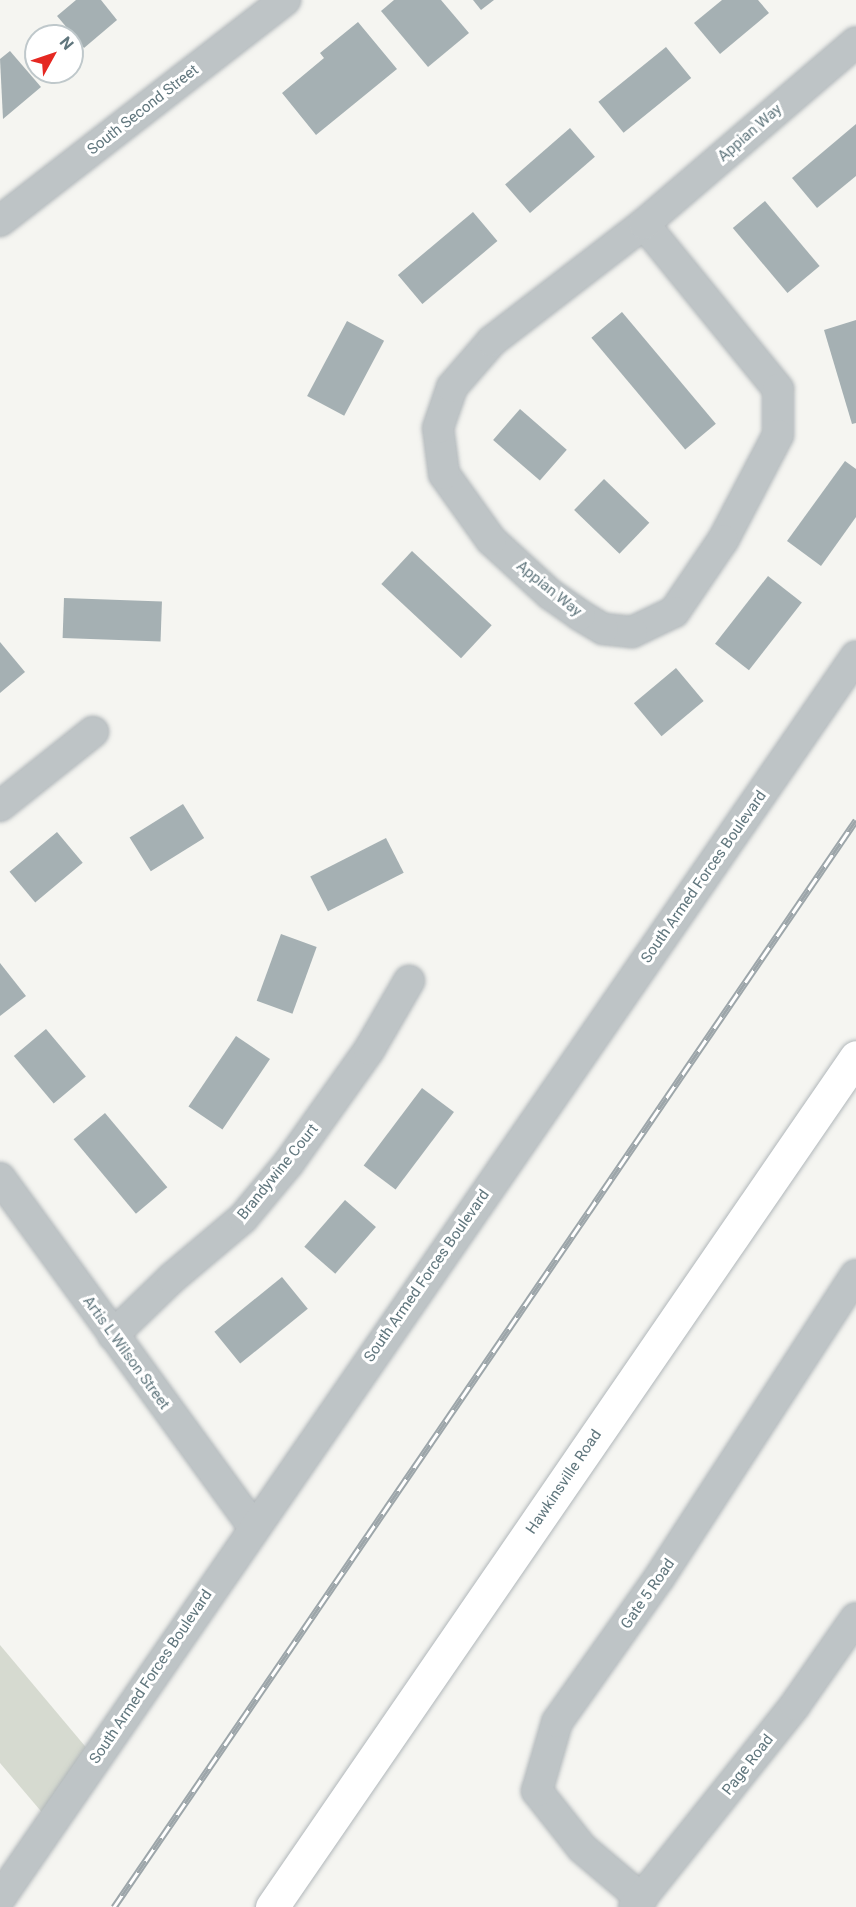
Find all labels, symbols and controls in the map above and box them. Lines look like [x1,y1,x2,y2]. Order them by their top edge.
north arrow [24,24,84,84]
text: N [56,33,78,54]
street label: South Second Street [84,61,202,159]
street label: Appian Way [714,100,786,166]
street label: Appian Way [513,557,585,621]
street label: South Armed Forces Boulevard [638,787,770,967]
street label: Brandywine Court [234,1121,322,1223]
street label: South Armed Forces Boulevard [361,1186,493,1366]
street label: Artis L Wilson Street [79,1293,173,1413]
street label: Hawkinsville Road [523,1427,605,1537]
street label: Gate 5 Road [617,1555,679,1633]
street label: South Armed Forces Boulevard [86,1587,216,1767]
street label: Page Road [719,1731,777,1799]

